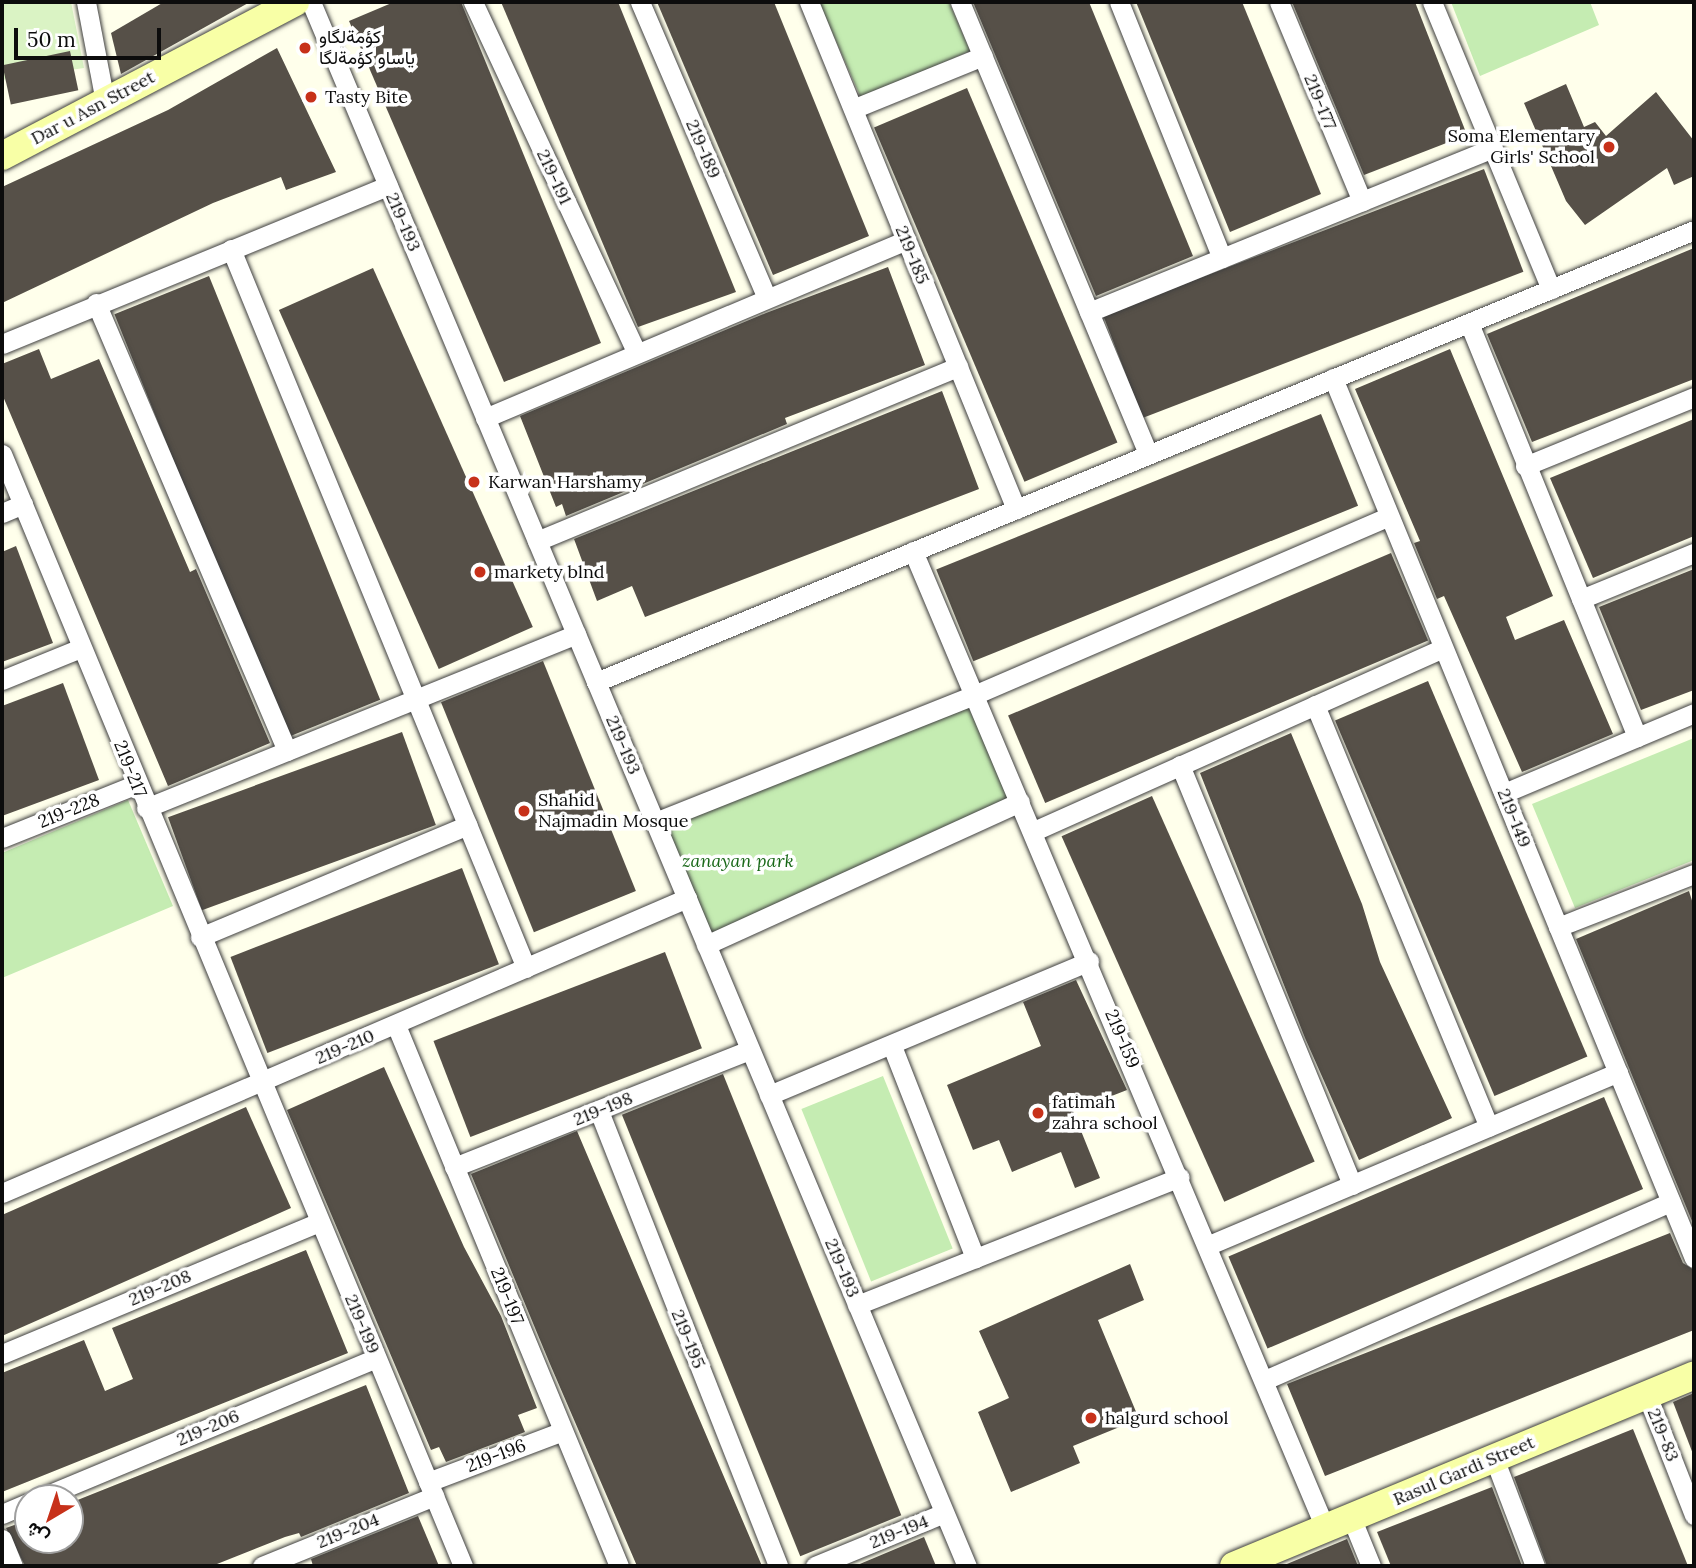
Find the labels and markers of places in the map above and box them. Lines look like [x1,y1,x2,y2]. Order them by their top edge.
place label: كؤمةلگاو ياساو كؤمةلگا [319,27,415,70]
marker: كؤمةلگاو ياساو كؤمةلگا [297,40,313,56]
place label: Tasty Bite [325,86,408,108]
marker: Tasty Bite [303,89,319,105]
place label: Soma Elementary Girls' School [1448,126,1595,168]
marker: Soma Elementary Girls' School [1601,139,1617,155]
place label: Karwan Harshamy [488,471,642,493]
marker: Karwan Harshamy [466,474,482,490]
place label: markety blnd [494,561,605,583]
marker: markety blnd [472,564,488,580]
place label: Shahid Najmadin Mosque [538,790,689,832]
marker: Shahid Najmadin Mosque [516,803,532,819]
place label: fatimah zahra school [1052,1092,1158,1134]
marker: fatimah zahra school [1030,1105,1046,1121]
place label: halgurd school [1105,1407,1228,1429]
marker: halgurd school [1083,1410,1099,1426]

